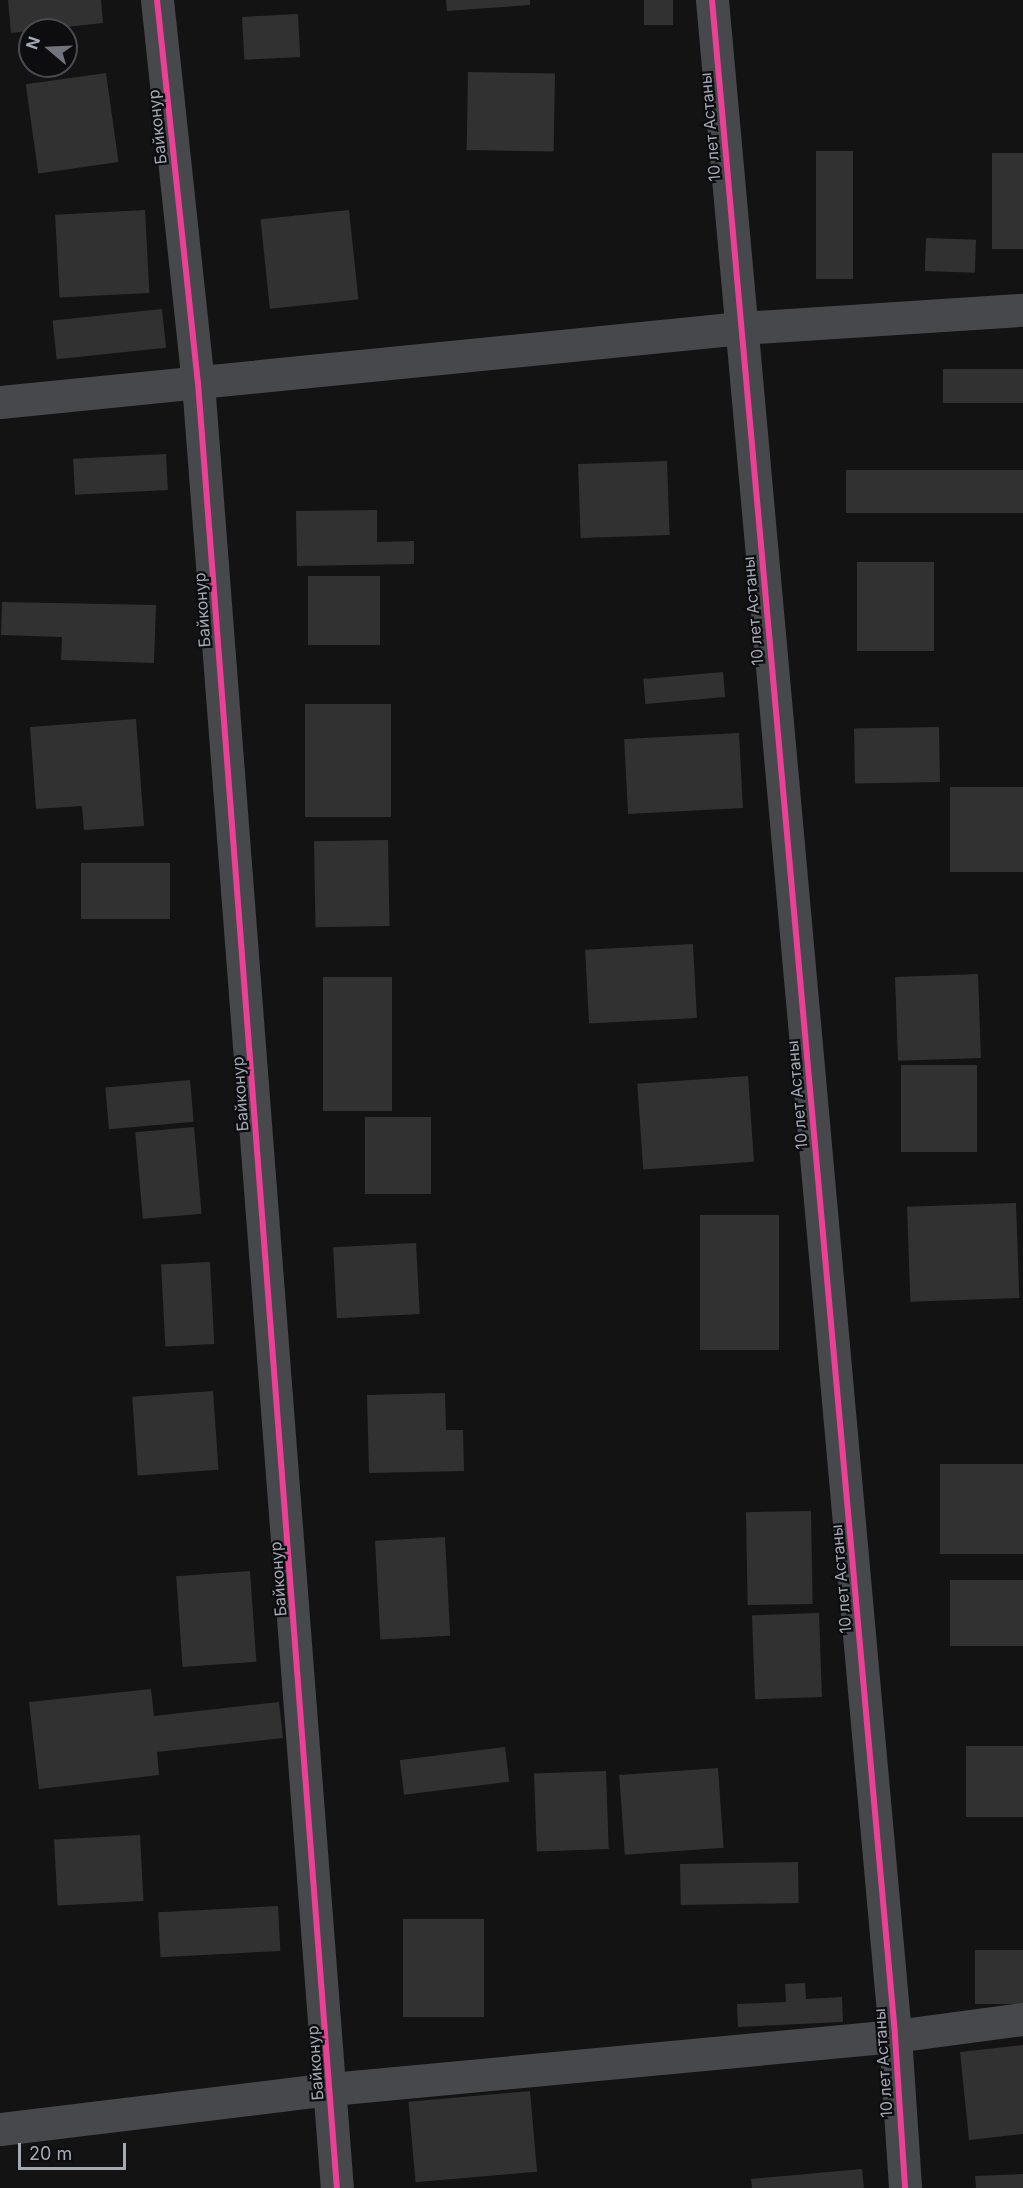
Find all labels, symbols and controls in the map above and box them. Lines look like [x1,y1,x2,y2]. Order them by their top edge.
north arrow [18,18,78,78]
text: N [21,34,44,52]
street label: 10 лет Астаны [696,72,724,182]
street label: Байконур [144,89,170,165]
street label: 10 лет Астаны [739,556,767,666]
street label: Байконур [190,572,214,648]
street label: 10 лет Астаны [783,1040,811,1150]
street label: Байконур [228,1056,252,1132]
street label: 10 лет Астаны [827,1524,855,1634]
street label: Байконур [266,1541,290,1617]
street label: 10 лет Астаны [870,2008,896,2118]
street label: Байконур [303,2025,327,2101]
scale bar [21,2131,129,2169]
text: 20 m [29,2143,72,2164]

